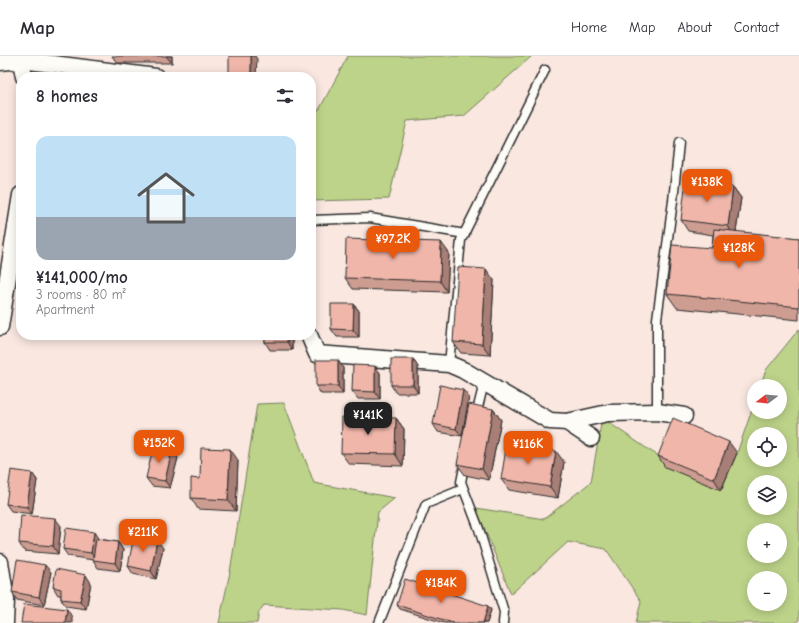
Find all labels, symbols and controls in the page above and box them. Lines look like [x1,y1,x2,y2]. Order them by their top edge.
text: Map [20,17,55,39]
text: Home [571,19,607,36]
text: Map [629,19,655,36]
text: About [677,19,712,36]
text: Contact [734,19,779,36]
icon: filters [274,85,296,107]
text: 8 homes [36,87,98,106]
icon: home [130,162,202,234]
pin: ¥138K [679,169,735,203]
text: ¥138K [691,174,723,189]
pin: ¥97.2K [360,226,426,260]
text: ¥97.2K [375,231,411,246]
pin: ¥128K [711,235,767,269]
text: ¥128K [723,240,755,255]
text: ¥141,000/mo [36,268,128,287]
text: 3 rooms · 80 m² [36,287,126,302]
text: Apartment [36,302,94,317]
north arrow [747,379,787,419]
map controls [747,379,787,611]
pin: ¥141K [340,402,396,436]
text: ¥141K [353,407,383,422]
button: locate [747,427,787,467]
pin: ¥152K [131,430,187,464]
pin: ¥116K [500,431,556,465]
text: ¥152K [143,435,175,450]
text: ¥116K [513,436,543,451]
button: layers [747,475,787,515]
pin: ¥211K [115,519,171,553]
button: + [747,523,787,563]
text: ¥211K [128,524,158,539]
pin: ¥184K [413,570,469,604]
button: − [747,571,787,611]
text: ¥184K [425,575,457,590]

